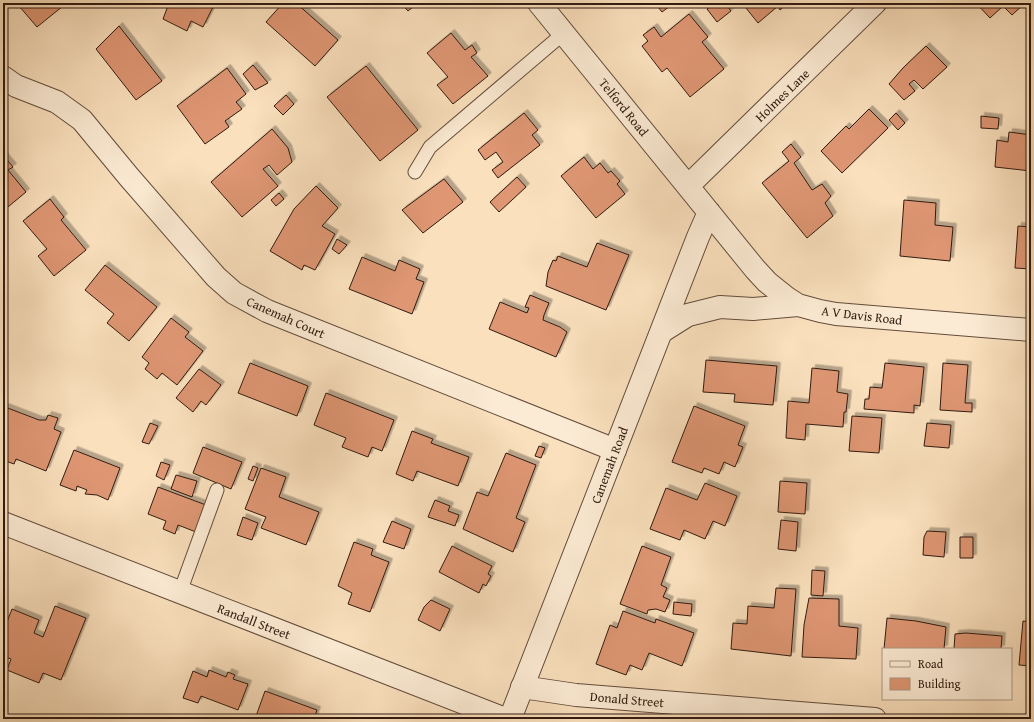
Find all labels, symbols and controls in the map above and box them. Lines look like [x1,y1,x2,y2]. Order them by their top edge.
street label: Holmes Lane [751,64,814,126]
street label: Telford Road [594,74,653,140]
street label: Canemah Court [243,292,329,343]
street label: A V Davis Road [820,301,904,330]
street label: Canemah Road [586,424,633,506]
street label: Randall Street [214,599,294,644]
legend [882,648,1012,700]
text: Road [918,655,944,672]
text: Building [918,675,961,692]
street label: Donald Street [589,687,665,712]

